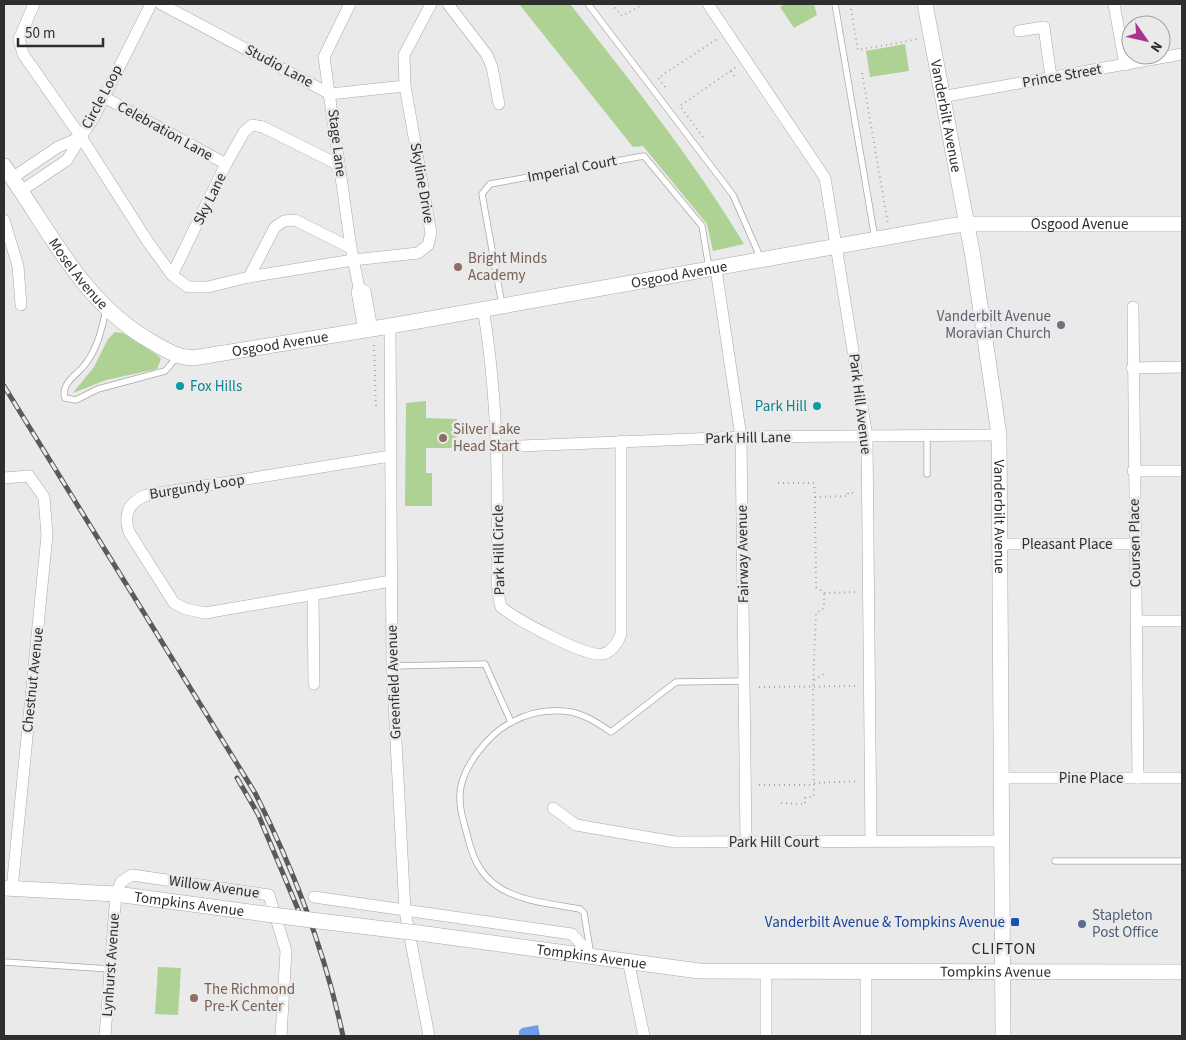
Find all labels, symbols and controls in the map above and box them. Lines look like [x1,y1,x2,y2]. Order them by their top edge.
scale bar [18,15,102,47]
north arrow [1121,15,1171,65]
text: 50 m [25,23,55,44]
text: N [1145,37,1167,56]
street label: Studio Lane [241,39,317,93]
street label: Vanderbilt Avenue [925,58,967,174]
street label: Prince Street [1021,59,1103,93]
street label: Circle Loop [76,61,128,133]
street label: Celebration Lane [113,96,217,166]
street label: Stage Lane [322,108,352,178]
street label: Skyline Drive [405,141,439,225]
street label: Imperial Court [526,150,618,188]
street label: Sky Lane [188,169,232,229]
street label: Osgood Avenue [1031,214,1128,235]
street label: Mosel Avenue [44,234,113,314]
place label: Bright Minds Academy [468,248,547,286]
street label: Osgood Avenue [629,255,729,293]
marker: Bright Minds Academy [452,261,464,273]
place label: Vanderbilt Avenue Moravian Church [937,306,1051,344]
marker: Vanderbilt Avenue Moravian Church [1055,319,1067,331]
street label: Osgood Avenue [230,326,330,362]
street label: Park Hill Avenue [843,352,877,456]
place label: Fox Hills [190,376,242,397]
marker: Fox Hills [174,380,186,392]
place label: Park Hill [755,396,807,417]
marker: Park Hill [811,400,823,412]
place label: Silver Lake Head Start [453,419,521,457]
street label: Park Hill Lane [705,427,791,449]
marker: Silver Lake Head Start [437,432,449,444]
street label: Vanderbilt Avenue [989,459,1010,574]
street label: Burgundy Loop [148,469,246,505]
street label: Coursen Place [1124,498,1146,588]
street label: Park Hill Circle [488,505,510,595]
street label: Fairway Avenue [732,505,754,603]
street label: Pleasant Place [1021,534,1113,555]
street label: Greenfield Avenue [382,625,406,739]
street label: Chestnut Avenue [17,626,49,734]
street label: Pine Place [1059,768,1123,789]
street label: Park Hill Court [729,832,819,853]
street label: Willow Avenue [167,870,261,904]
street label: Tompkins Avenue [133,886,246,922]
place label: Stapleton Post Office [1092,905,1159,943]
place label: Vanderbilt Avenue & Tompkins Avenue [765,912,1005,933]
street label: Lynhurst Avenue [97,913,125,1017]
marker: Vanderbilt Avenue & Tompkins Avenue [1009,916,1021,928]
marker: Stapleton Post Office [1076,918,1088,930]
district label: CLIFTON [971,938,1037,960]
street label: Tompkins Avenue [535,939,648,974]
street label: Tompkins Avenue [940,961,1051,982]
place label: The Richmond Pre-K Center [204,979,295,1017]
marker: The Richmond Pre-K Center [188,992,200,1004]

